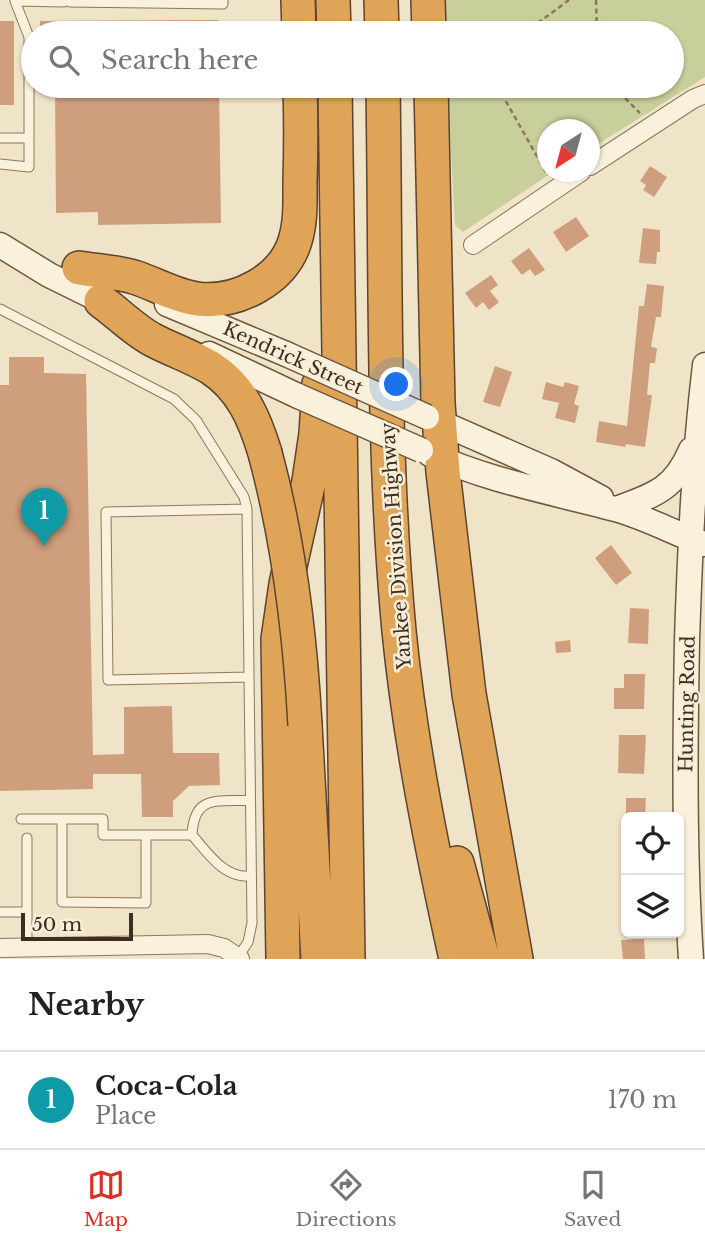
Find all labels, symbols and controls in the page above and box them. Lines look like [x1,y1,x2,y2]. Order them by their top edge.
search box [21,21,684,98]
icon: search [45,41,83,79]
text: Search here [101,44,258,76]
north arrow [537,119,600,182]
street label: Kendrick Street [219,317,367,400]
your location [379,367,413,401]
street label: Yankee Division Highway [376,422,416,671]
pin: 1 [21,488,67,546]
street label: Hunting Road [674,635,700,773]
map controls [621,812,684,938]
button: locate [621,812,684,875]
button: layers [621,875,684,938]
scale bar [21,910,133,942]
text: 50 m [32,913,82,936]
text: Nearby [28,986,144,1023]
text: Coca-Cola [95,1070,238,1102]
text: 1 [46,1086,56,1114]
text: 170 m [607,1086,677,1114]
text: Place [95,1102,157,1130]
tab: Map [84,1166,128,1231]
tab: Directions [295,1166,396,1231]
tab: Saved [564,1166,621,1231]

